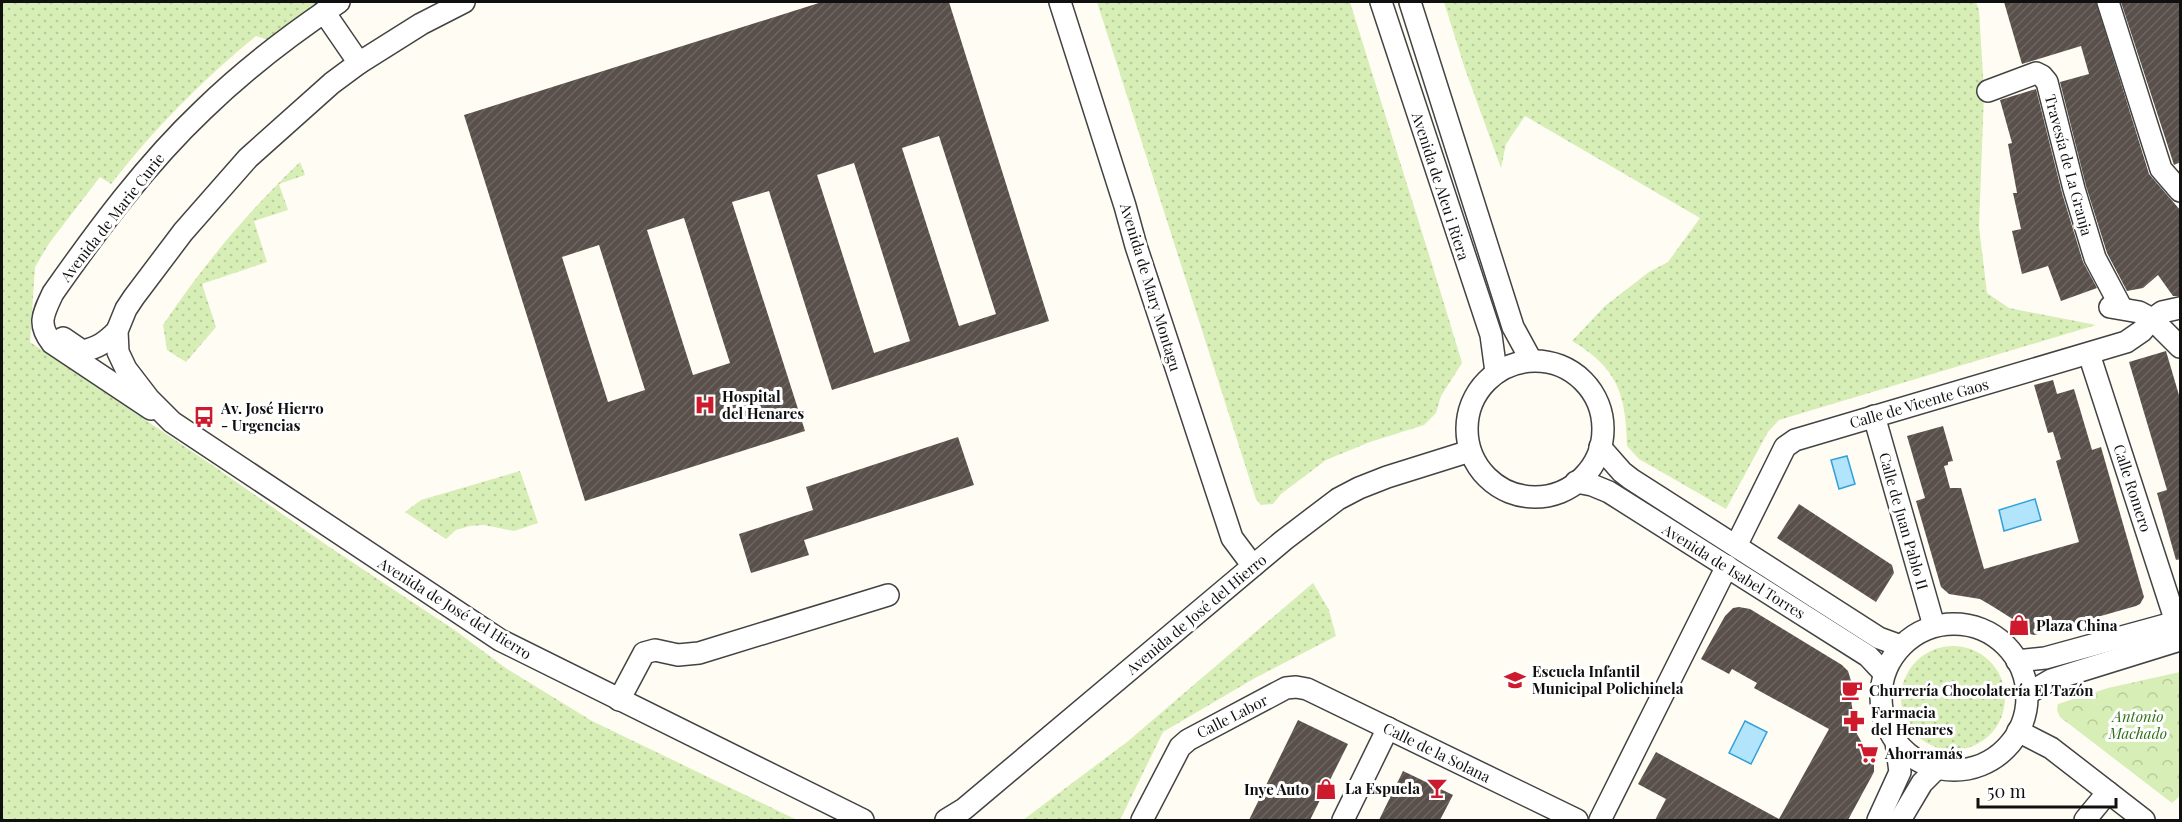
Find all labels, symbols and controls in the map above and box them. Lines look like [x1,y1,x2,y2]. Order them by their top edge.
street label: Travesía de La Granja [2041,92,2098,238]
street label: Avenida de Aleu i Riera [1407,108,1475,263]
street label: Avenida de Marie Curie [55,149,168,286]
street label: Avenida de Mary Montagu [1116,200,1186,374]
street label: Calle de Vicente Gaos [1847,374,1991,432]
place label: Hospital del Henares [722,386,804,423]
hospital icon: Hospital del Henares [693,393,717,417]
place label: Av. José Hierro - Urgencias [220,398,324,435]
bus stop icon: Av. José Hierro - Urgencias [192,405,216,429]
street label: Calle Romero [2109,442,2157,534]
street label: Calle de Juan Pablo II [1875,450,1933,592]
street label: Avenida de Isabel Torres [1658,518,1809,623]
street label: Avenida de José del Hierro [1121,549,1270,679]
street label: Avenida de José del Hierro [374,552,535,663]
shop icon: Plaza China [2007,613,2031,637]
place label: Plaza China [2036,615,2118,635]
place label: Escuela Infantil Municipal Polichinela [1532,661,1684,698]
school or university icon: Escuela Infantil Municipal Polichinela [1503,668,1527,692]
cafe icon: Churrería Chocolatería El Tazón [1840,678,1864,702]
place label: Churrería Chocolatería El Tazón [1869,680,2094,700]
street label: Calle Labor [1193,689,1271,742]
place label: Farmacia del Henares [1871,702,1953,739]
park label: Antonio Machado [2108,706,2167,743]
pharmacy icon: Farmacia del Henares [1842,709,1866,733]
street label: Calle de la Solana [1380,717,1494,787]
supermarket icon: Ahorramás [1856,741,1880,765]
place label: Ahorramás [1884,743,1963,763]
scale bar [1978,771,2116,809]
bar icon: La Espuela [1425,776,1449,800]
shop icon: Inye Auto [1314,777,1338,801]
place label: La Espuela [1345,778,1420,798]
place label: Inye Auto [1244,779,1309,799]
text: 50 m [1987,779,2026,803]

